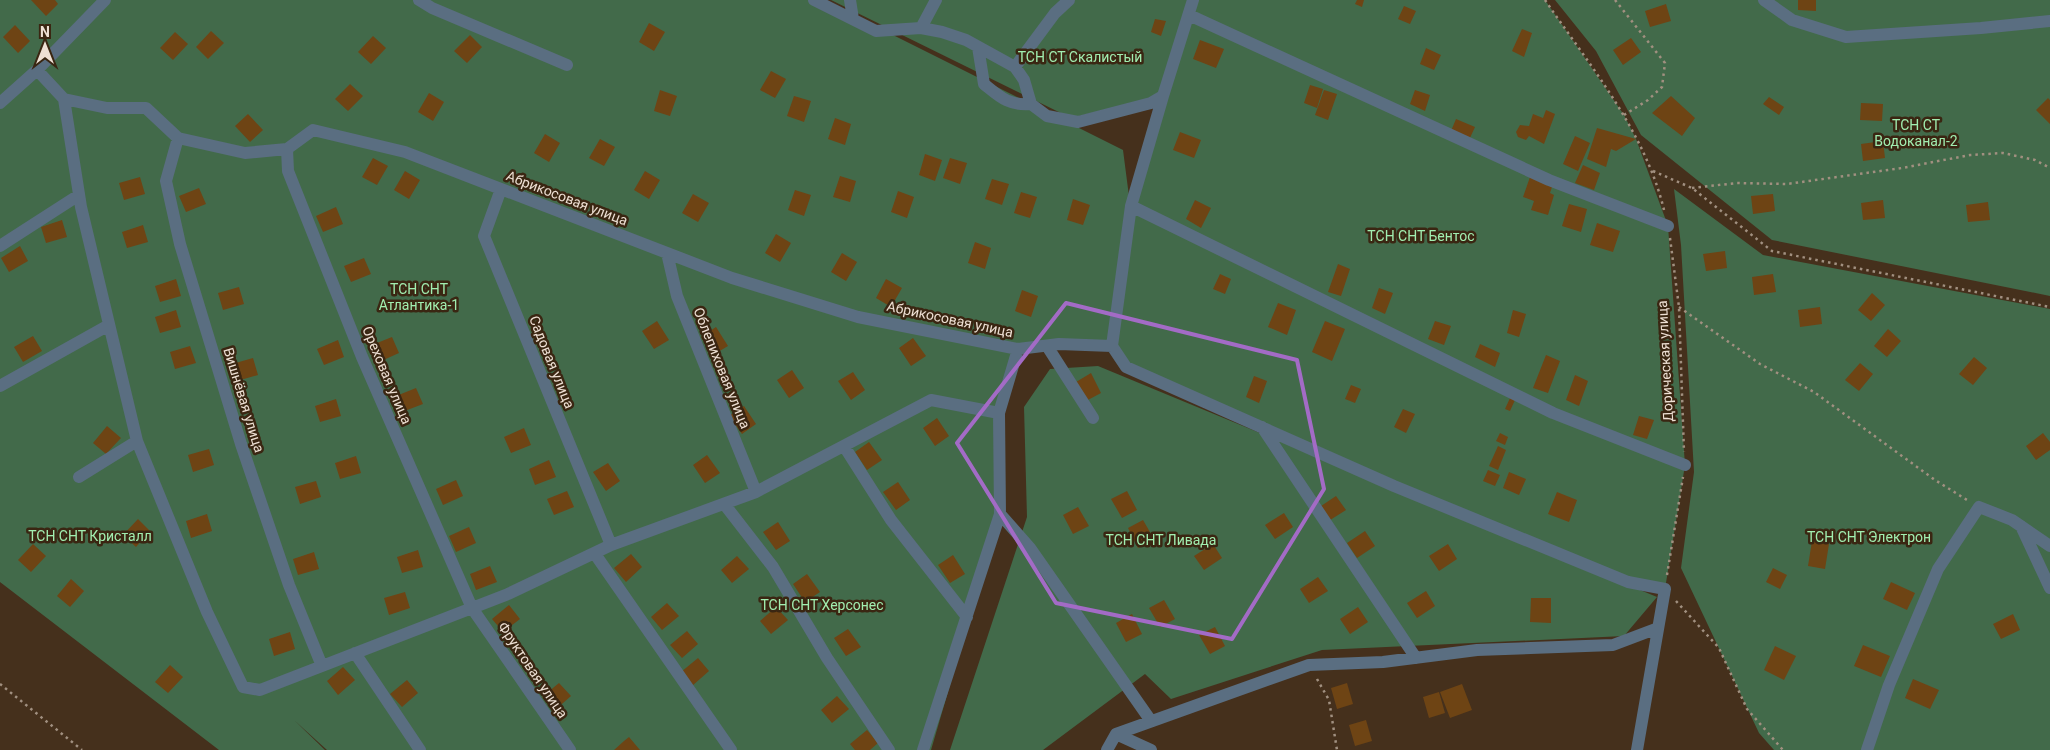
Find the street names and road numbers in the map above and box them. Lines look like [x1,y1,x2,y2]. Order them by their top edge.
street label: Абрикосовая улица [504,167,630,229]
street label: Абрикосовая улица [885,298,1015,340]
street label: Дорическая улица [1654,300,1676,422]
street label: Облепиховая улица [690,305,754,431]
street label: Садовая улица [526,313,578,411]
street label: Ореховая улица [359,324,415,426]
street label: Вишнёвая улица [220,346,268,454]
street label: Фруктовая улица [495,619,571,721]

